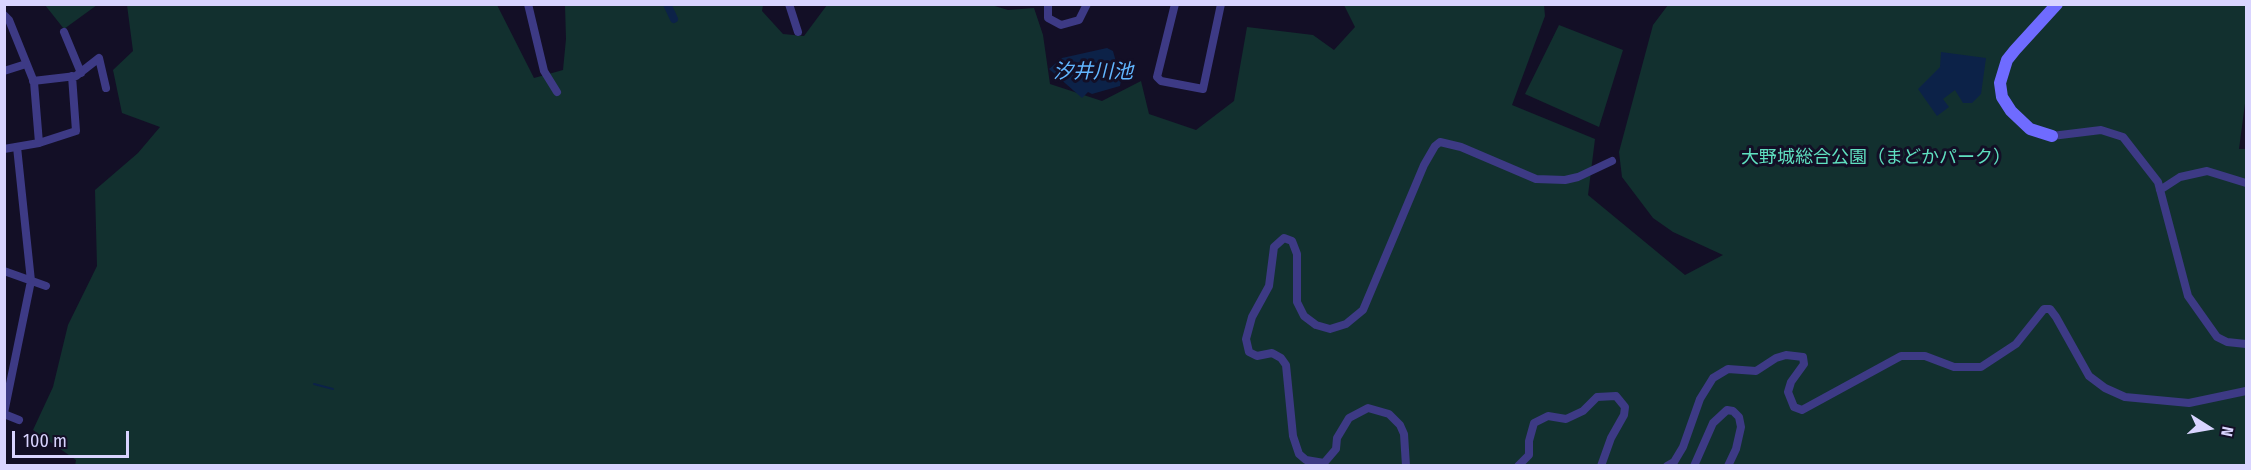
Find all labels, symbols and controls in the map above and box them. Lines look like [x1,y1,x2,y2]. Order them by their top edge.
water label: 汐井川池 [1053,60,1133,84]
park label: 大野城総合公園（まどかパーク） [1741,147,2011,169]
north arrow [2179,398,2239,458]
scale bar [15,419,132,457]
text: N [2217,425,2237,438]
text: 100 m [23,430,67,452]

